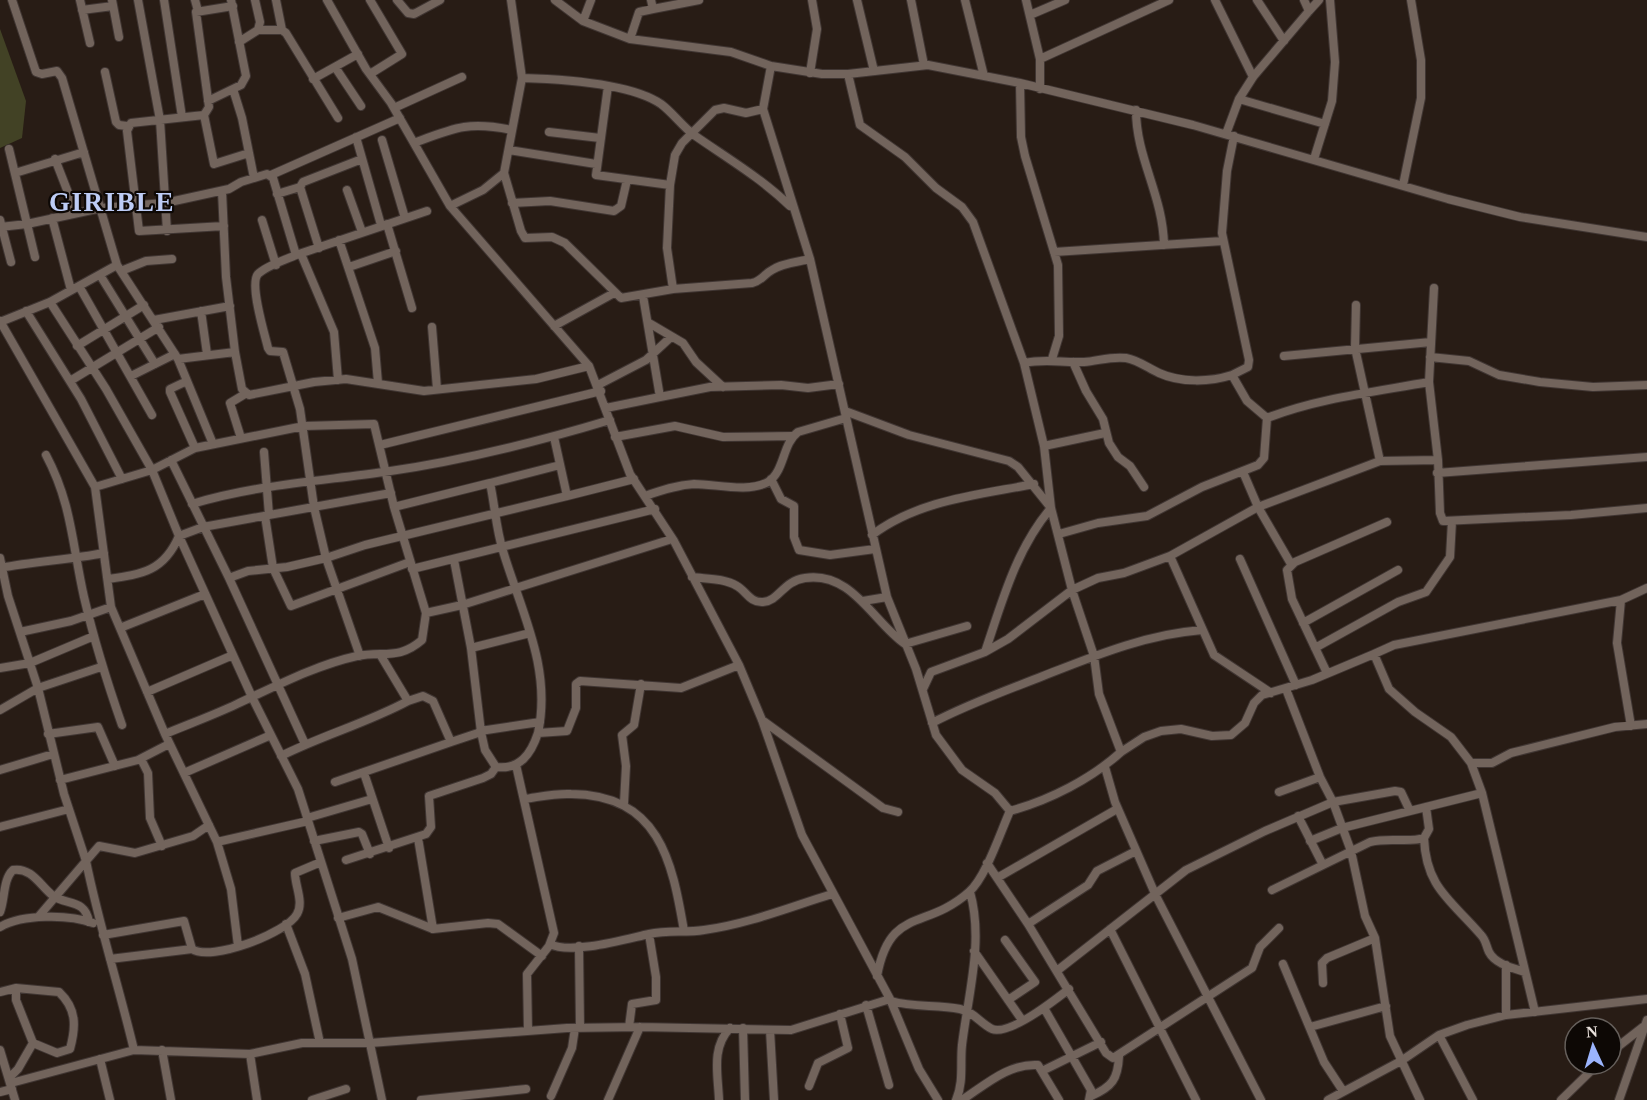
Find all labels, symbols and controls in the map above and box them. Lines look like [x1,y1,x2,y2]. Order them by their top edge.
district label: GIRIBLE [49,187,175,217]
north arrow [1563,1016,1623,1076]
text: N [1586,1023,1599,1040]

